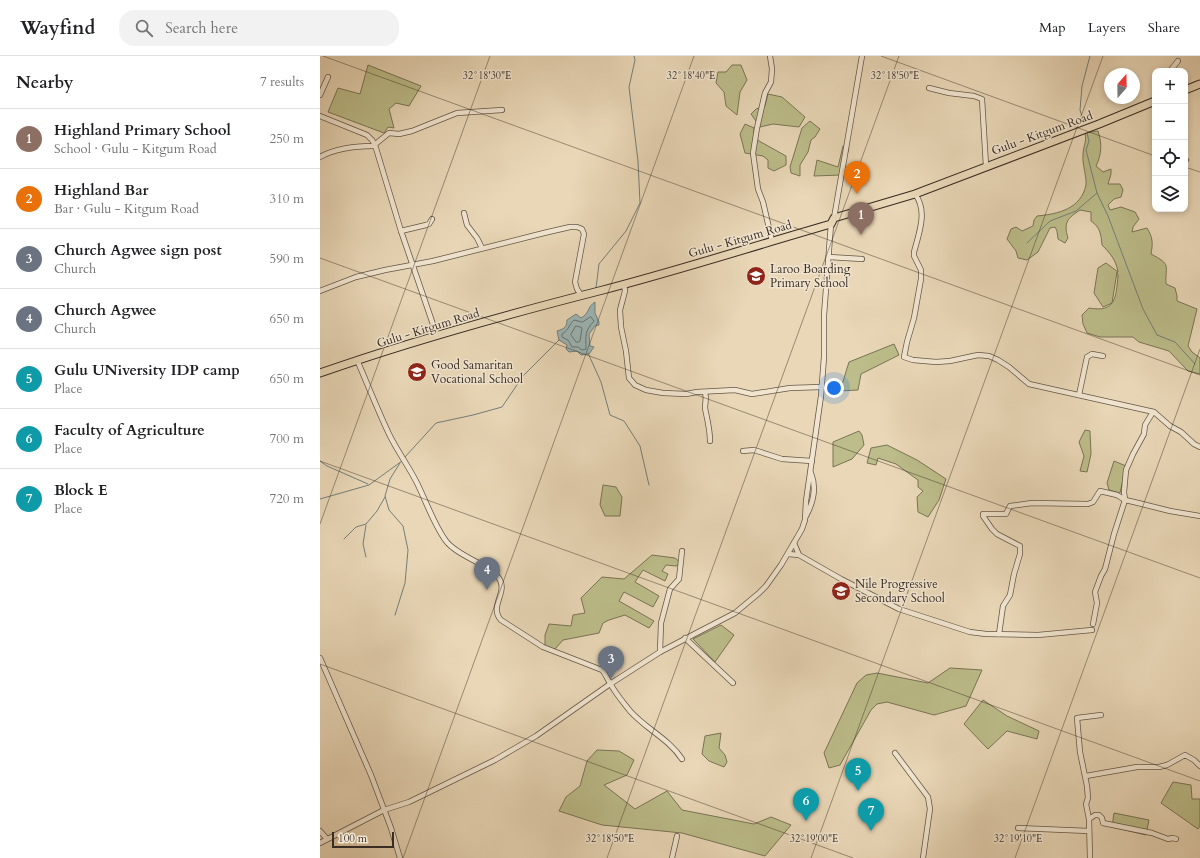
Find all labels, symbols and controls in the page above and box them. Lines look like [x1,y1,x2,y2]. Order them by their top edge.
search box [119,10,399,46]
text: Wayfind [20,15,95,41]
icon: search [133,17,155,39]
text: Search here [165,18,238,38]
text: Map [1039,18,1066,37]
text: Layers [1088,18,1126,37]
text: Share [1148,18,1180,37]
north arrow [1104,68,1140,104]
map controls [1152,68,1188,212]
button: + [1152,68,1188,104]
text: 32°18'30"E [463,69,511,83]
text: 32°18'40"E [667,69,715,83]
text: 32°18'50"E [871,69,919,83]
text: Nearby [16,71,73,94]
text: 7 results [260,73,304,91]
button: − [1152,104,1188,140]
street label: Gulu - Kitgum Road [989,107,1095,159]
text: Highland Primary School [54,120,231,140]
text: 1 [26,130,32,148]
text: 250 m [270,130,304,148]
text: School · Gulu - Kitgum Road [54,140,217,158]
button: locate [1152,140,1188,176]
pin: 2 [844,161,870,194]
button: layers [1152,176,1188,212]
text: Highland Bar [54,180,149,200]
text: 2 [26,190,32,208]
text: 310 m [270,190,304,208]
text: Bar · Gulu - Kitgum Road [54,200,199,218]
pin: 1 [848,202,874,235]
street label: Gulu - Kitgum Road [687,216,794,261]
text: Church Agwee sign post [54,240,222,260]
text: 3 [26,250,32,268]
text: 590 m [270,250,304,268]
text: Church [54,260,96,278]
place label: Laroo Boarding Primary School [770,261,851,291]
school or university icon: Laroo Boarding Primary School [745,265,767,287]
text: Church Agwee [54,300,157,320]
street label: Gulu - Kitgum Road [375,305,482,351]
text: 4 [26,310,32,328]
text: 650 m [270,310,304,328]
text: Church [54,320,96,338]
place label: Good Samaritan Vocational School [431,357,523,387]
text: Gulu UNiversity IDP camp [54,360,240,380]
school or university icon: Good Samaritan Vocational School [406,361,428,383]
text: 5 [26,370,32,388]
text: 650 m [270,370,304,388]
your location [824,378,844,398]
text: Place [54,380,82,398]
text: Faculty of Agriculture [54,420,205,440]
text: 6 [26,430,32,448]
text: 700 m [270,430,304,448]
text: Place [54,440,82,458]
text: Block E [54,480,108,500]
text: 7 [26,490,32,508]
text: 720 m [270,490,304,508]
text: Place [54,500,82,518]
pin: 4 [474,557,500,590]
place label: Nile Progressive Secondary School [855,576,945,606]
school or university icon: Nile Progressive Secondary School [830,580,852,602]
pin: 3 [598,646,624,679]
pin: 5 [845,758,871,791]
pin: 6 [793,788,819,821]
pin: 7 [858,798,884,831]
scale bar [332,830,394,849]
text: 100 m [338,831,367,846]
text: 32°18'50"E [586,832,634,846]
text: 32°19'00"E [790,832,838,846]
text: 32°19'10"E [994,832,1042,846]

